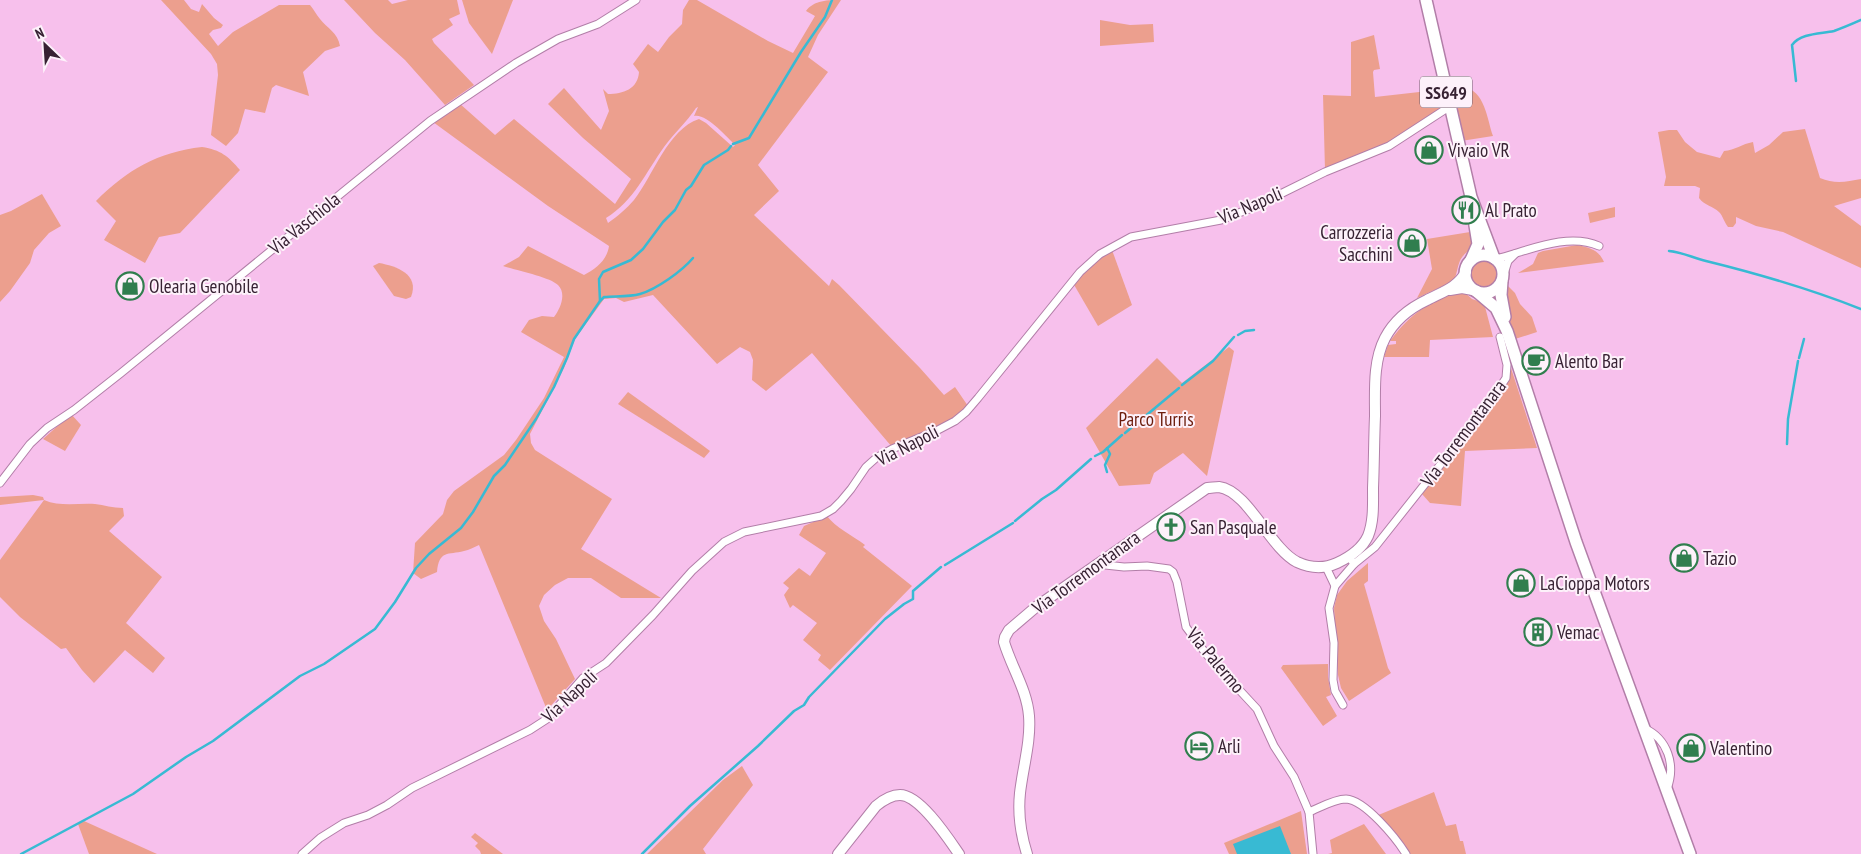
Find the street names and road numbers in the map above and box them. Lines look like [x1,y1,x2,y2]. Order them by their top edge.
road number: SS649 [1420,76,1472,108]
street label: Via Napoli [1213,181,1286,230]
street label: Via Vaschiola [262,187,345,260]
street label: Via Torremontanara [1414,375,1511,492]
street label: Via Napoli [871,419,942,471]
street label: Via Torremontanara [1027,525,1145,620]
street label: Via Palermo [1181,622,1250,698]
street label: Via Napoli [535,664,602,728]

